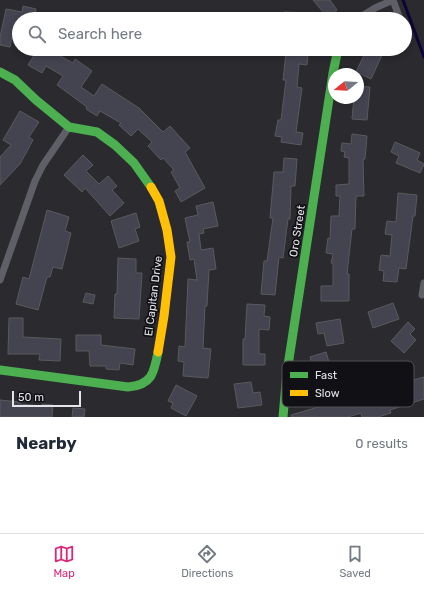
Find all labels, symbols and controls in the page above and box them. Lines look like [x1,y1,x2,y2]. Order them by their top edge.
search box [12,12,412,56]
icon: search [26,23,48,45]
text: Search here [58,25,142,43]
north arrow [328,68,364,104]
street label: Oro Street [287,204,308,258]
street label: El Capitan Drive [142,255,165,337]
legend [282,361,414,407]
text: Fast [315,369,338,382]
text: Slow [315,387,340,400]
scale bar [12,389,81,408]
text: 50 m [18,391,44,404]
text: Nearby [16,433,77,453]
text: 0 results [355,436,408,451]
tab: Map [53,543,75,580]
tab: Directions [181,543,233,580]
tab: Saved [340,543,371,580]

